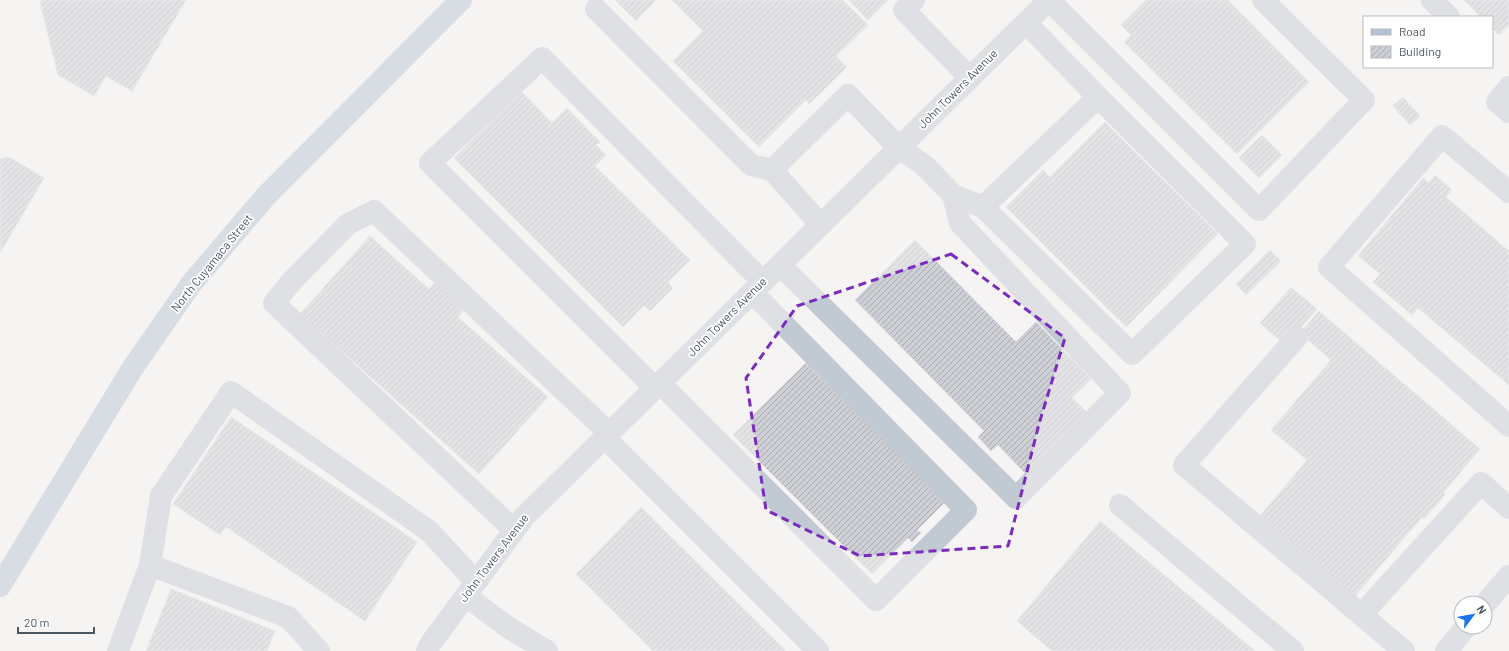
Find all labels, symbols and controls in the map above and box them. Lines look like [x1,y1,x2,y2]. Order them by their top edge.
legend [1363,16,1493,68]
text: Road [1399,24,1426,38]
text: Building [1399,44,1441,58]
street label: John Towers Avenue [915,46,1000,131]
street label: North Cuyamaca Street [168,211,255,314]
street label: John Towers Avenue [684,274,769,359]
street label: John Towers Avenue [456,511,531,604]
north arrow [1453,595,1493,635]
text: N [1474,603,1489,616]
scale bar [18,609,94,635]
text: 20 m [24,615,50,629]

